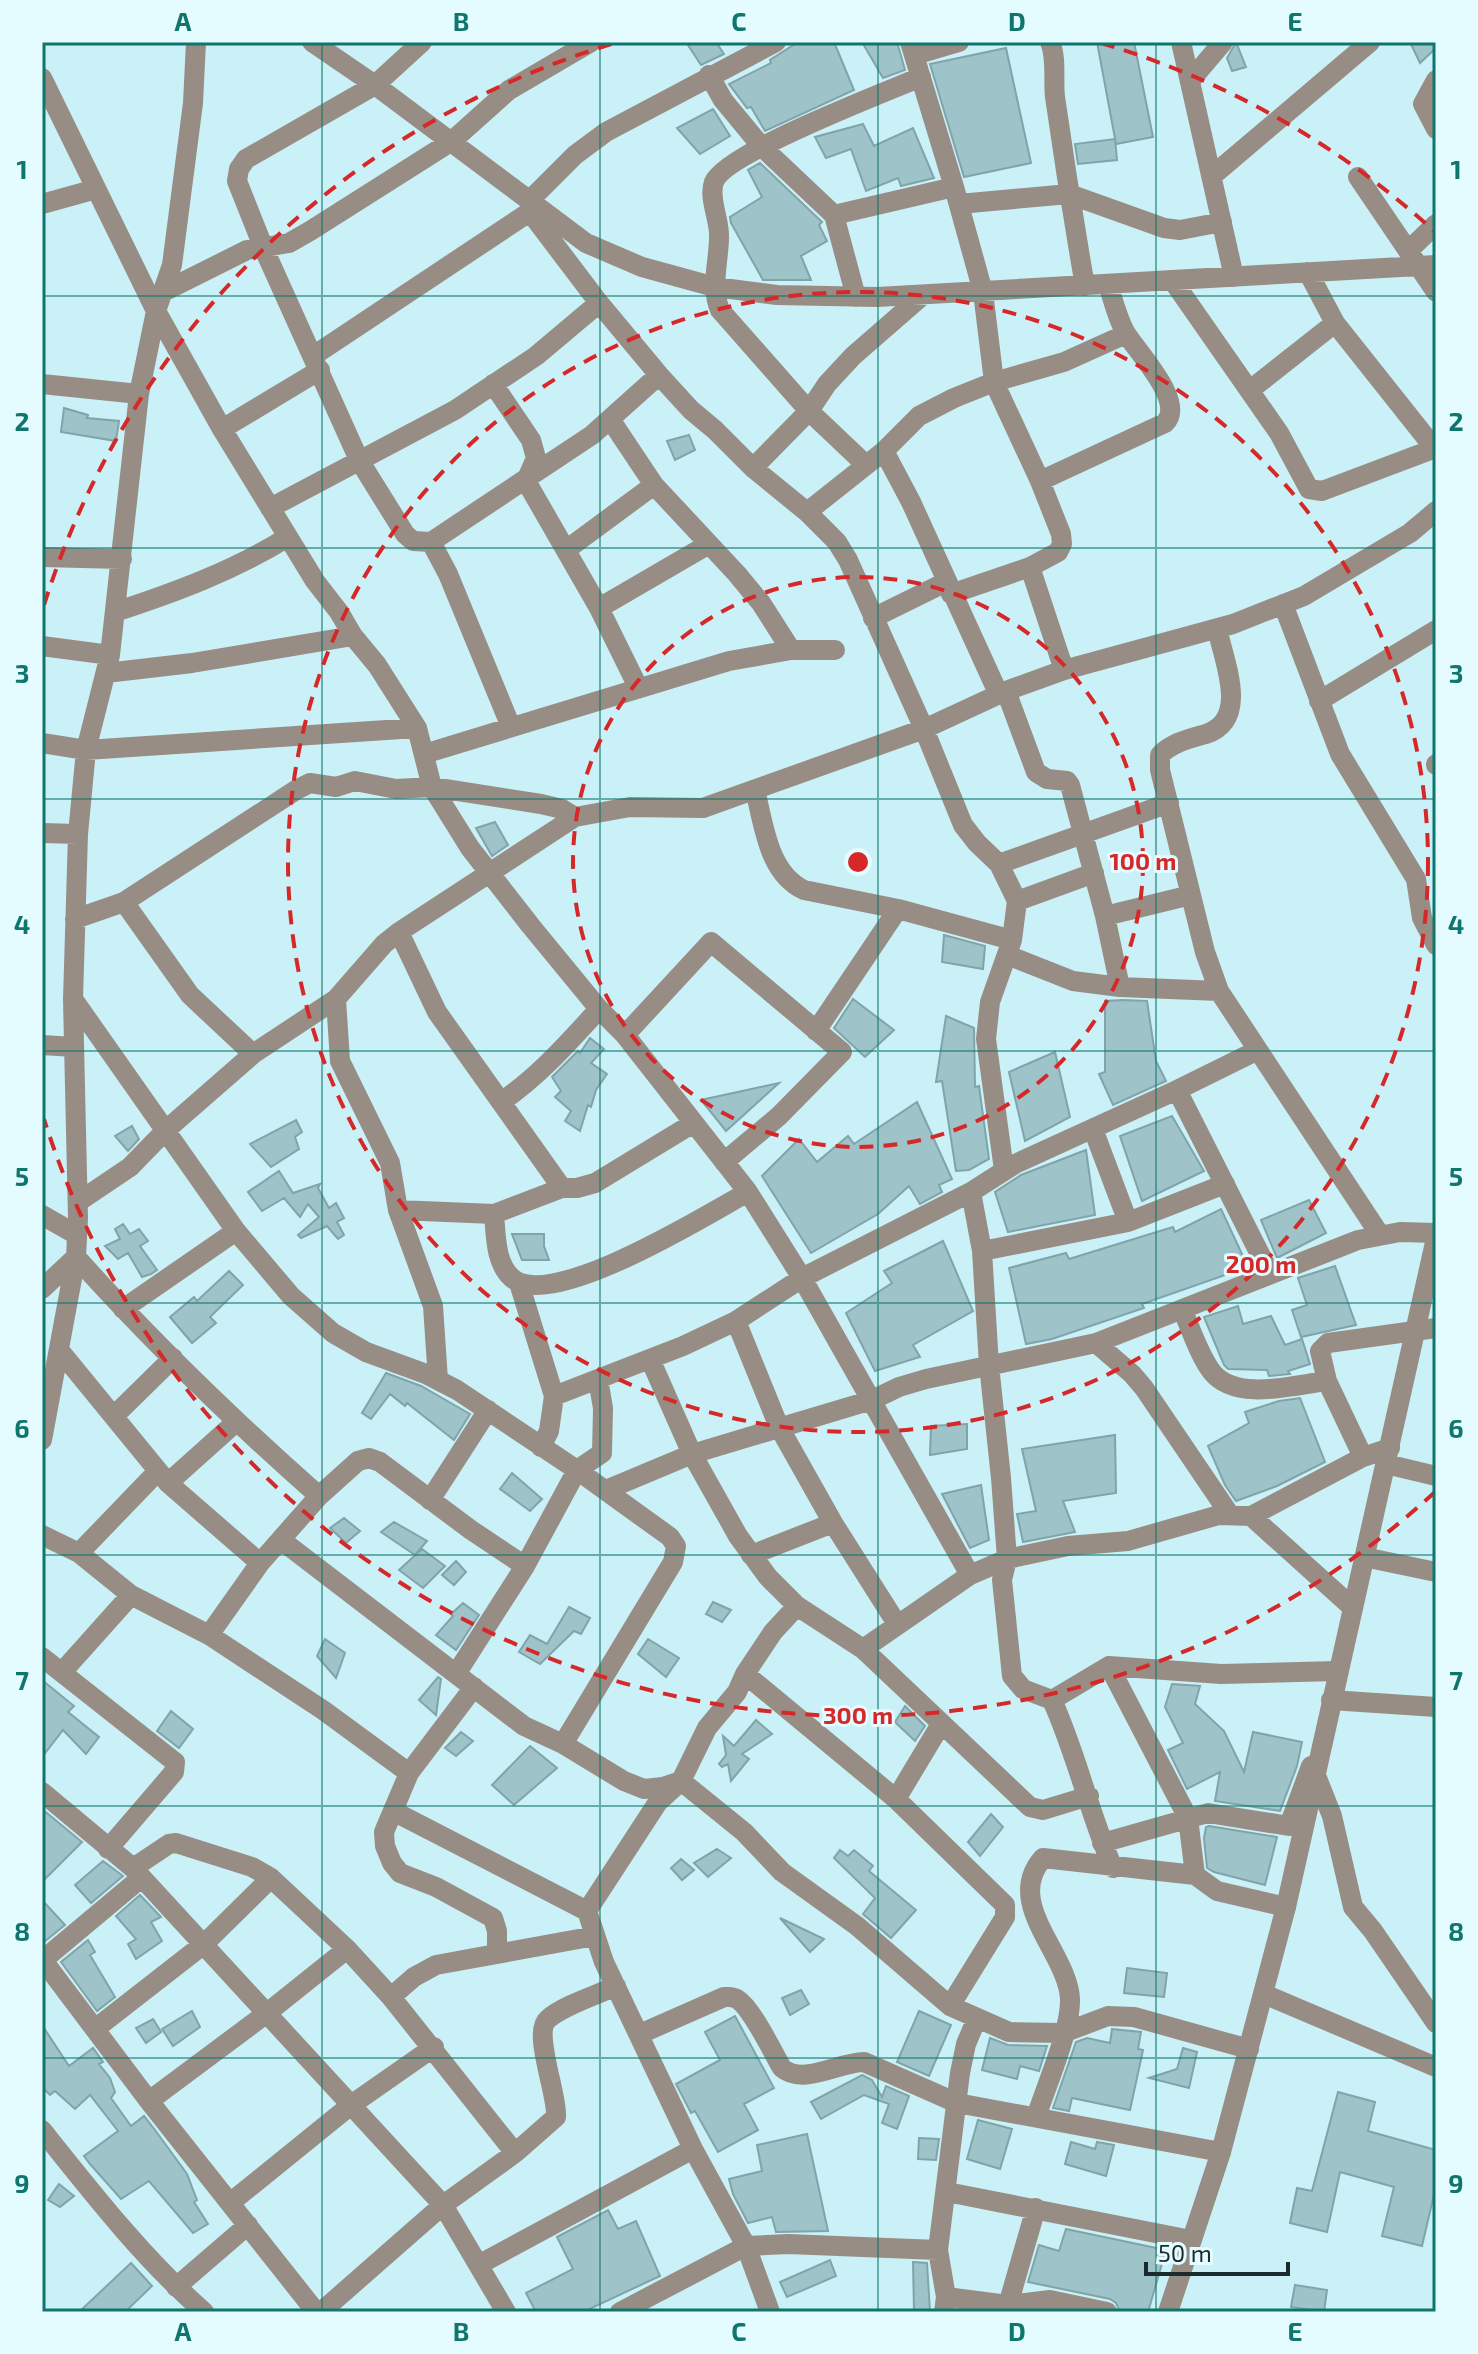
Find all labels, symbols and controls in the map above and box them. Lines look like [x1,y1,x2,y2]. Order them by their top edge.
text: A [175,5,192,36]
text: B [453,5,469,36]
text: C [731,5,747,36]
text: D [1008,5,1026,36]
text: E [1287,5,1303,36]
text: 1 [16,153,28,184]
text: 1 [1450,153,1462,184]
text: 2 [14,405,30,436]
text: 2 [1448,405,1464,436]
text: 3 [15,657,29,688]
text: 3 [1449,657,1463,688]
text: 100 m [1110,846,1176,875]
centre of rings [844,848,872,876]
text: 4 [14,908,30,939]
text: 4 [1448,908,1464,939]
text: 5 [15,1160,29,1191]
text: 5 [1449,1160,1463,1191]
text: 200 m [1226,1249,1296,1278]
text: 6 [14,1412,30,1443]
text: 6 [1448,1412,1464,1443]
text: 7 [15,1664,29,1695]
text: 7 [1449,1664,1463,1695]
text: 300 m [823,1700,893,1729]
text: 8 [14,1915,30,1946]
text: 8 [1448,1915,1464,1946]
text: 9 [14,2167,30,2198]
text: 9 [1448,2167,1464,2198]
scale bar [1146,2226,1288,2276]
text: 50 m [1158,2238,1212,2267]
text: A [175,2315,192,2346]
text: B [453,2315,469,2346]
text: C [731,2315,747,2346]
text: D [1008,2315,1026,2346]
text: E [1287,2315,1303,2346]

